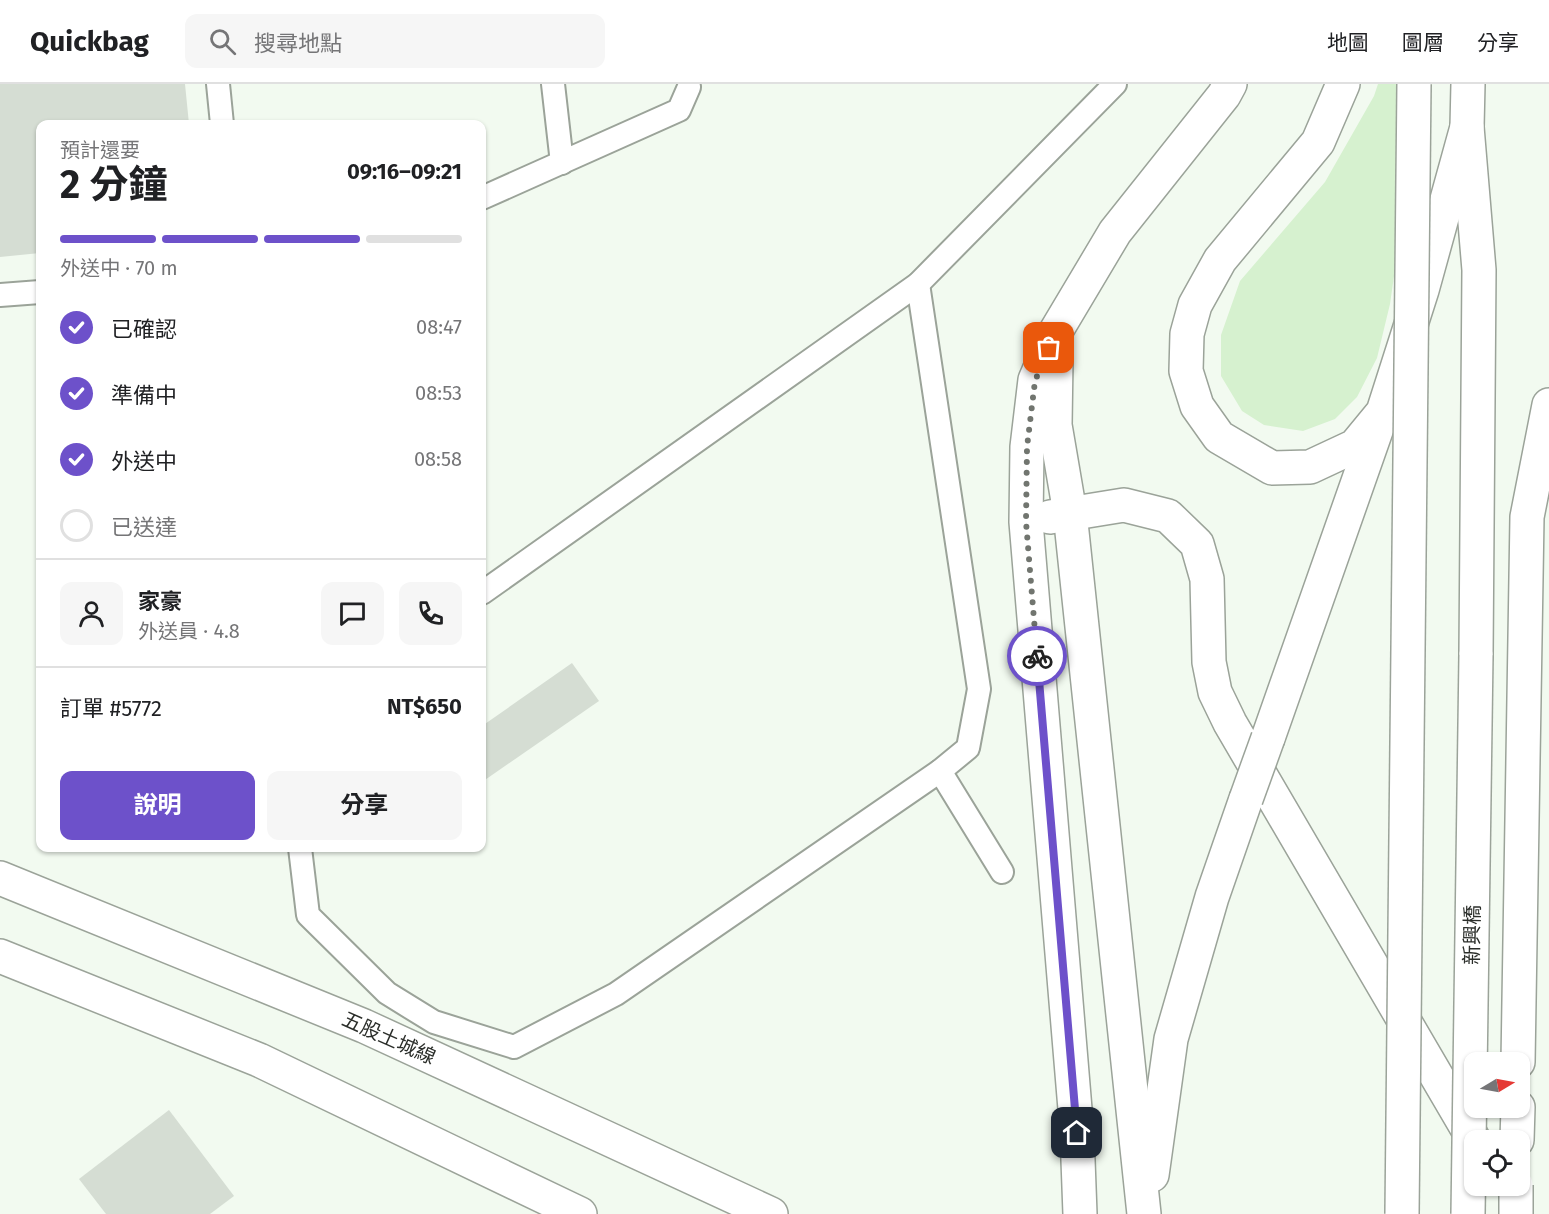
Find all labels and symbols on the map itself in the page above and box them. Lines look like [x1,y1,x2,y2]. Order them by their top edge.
pin [1023,322,1074,373]
courier [1007,626,1067,686]
street label: 新興橋 [1459,905,1485,965]
street label: 五股土城線 [338,1007,440,1069]
north arrow [1464,1052,1530,1118]
pin [1051,1107,1102,1158]

